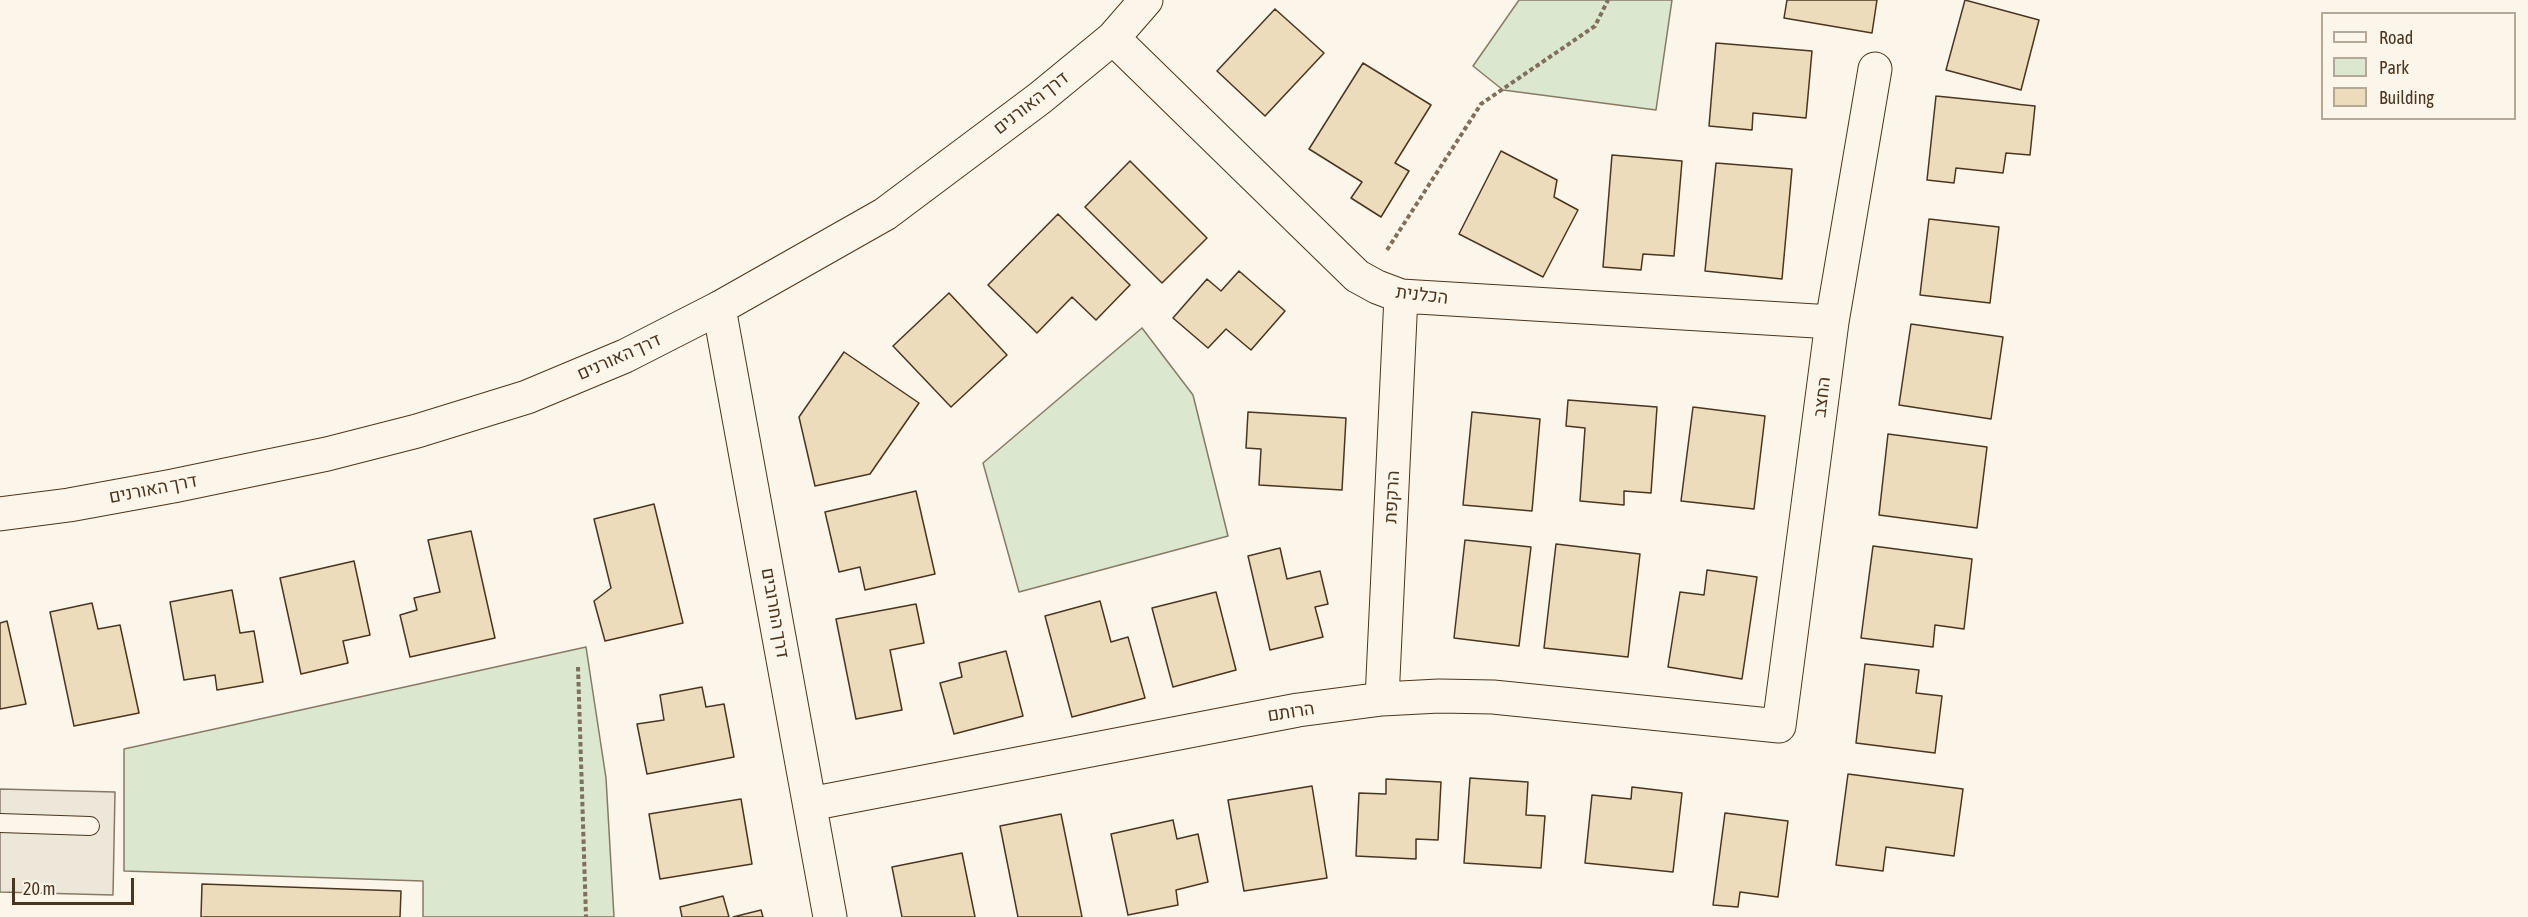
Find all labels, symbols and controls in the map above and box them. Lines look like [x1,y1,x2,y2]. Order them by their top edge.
legend [2321,12,2516,120]
text: Road [2379,27,2413,48]
text: Park [2379,57,2409,78]
street label: דרך האורנים [989,67,1073,139]
text: Building [2379,87,2434,108]
street label: הכלנית [1395,281,1449,309]
street label: דרך האורנים [574,329,664,385]
street label: החצב [1809,375,1835,419]
street label: דרך האורנים [107,470,199,508]
street label: הרקפת [1380,470,1404,524]
street label: דרך החרובים [756,566,794,660]
street label: הרותם [1266,698,1316,726]
scale bar [15,866,136,904]
text: 20 m [23,878,55,899]

